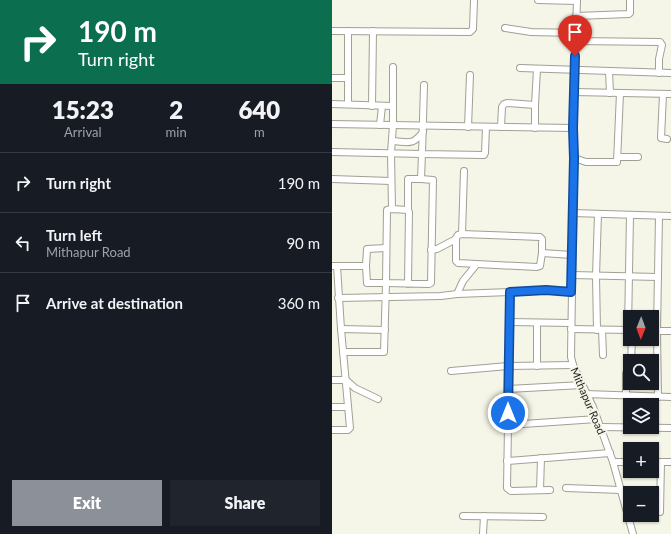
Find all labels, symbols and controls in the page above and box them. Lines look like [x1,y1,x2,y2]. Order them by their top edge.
text: 190 m [78,14,157,48]
pin [558,15,592,56]
icon: right [12,16,64,68]
icon: arrive [564,21,586,43]
text: Turn right [78,48,155,70]
text: 15:23 [52,95,114,124]
text: 2 [169,95,183,124]
text: 640 [238,95,280,124]
text: Arrival [64,124,102,140]
text: min [166,124,187,140]
text: m [254,124,265,140]
icon: right [12,172,34,194]
text: Turn right [46,174,111,192]
text: 190 m [278,174,320,192]
text: Turn left [46,226,102,244]
icon: left [12,232,34,254]
text: 90 m [286,234,320,252]
text: Mithapur Road [46,244,131,260]
icon: arrive [12,292,34,314]
text: Arrive at destination [46,294,183,312]
text: 360 m [278,294,320,312]
north arrow [623,310,659,346]
map controls [623,310,659,522]
button: search [623,354,659,390]
street label: Mithapur Road [568,365,608,436]
position arrow [487,392,529,434]
button: layers [623,398,659,434]
button: + [623,442,659,478]
button: Exit [12,480,162,526]
button: Share [170,480,320,526]
button: − [623,486,659,522]

